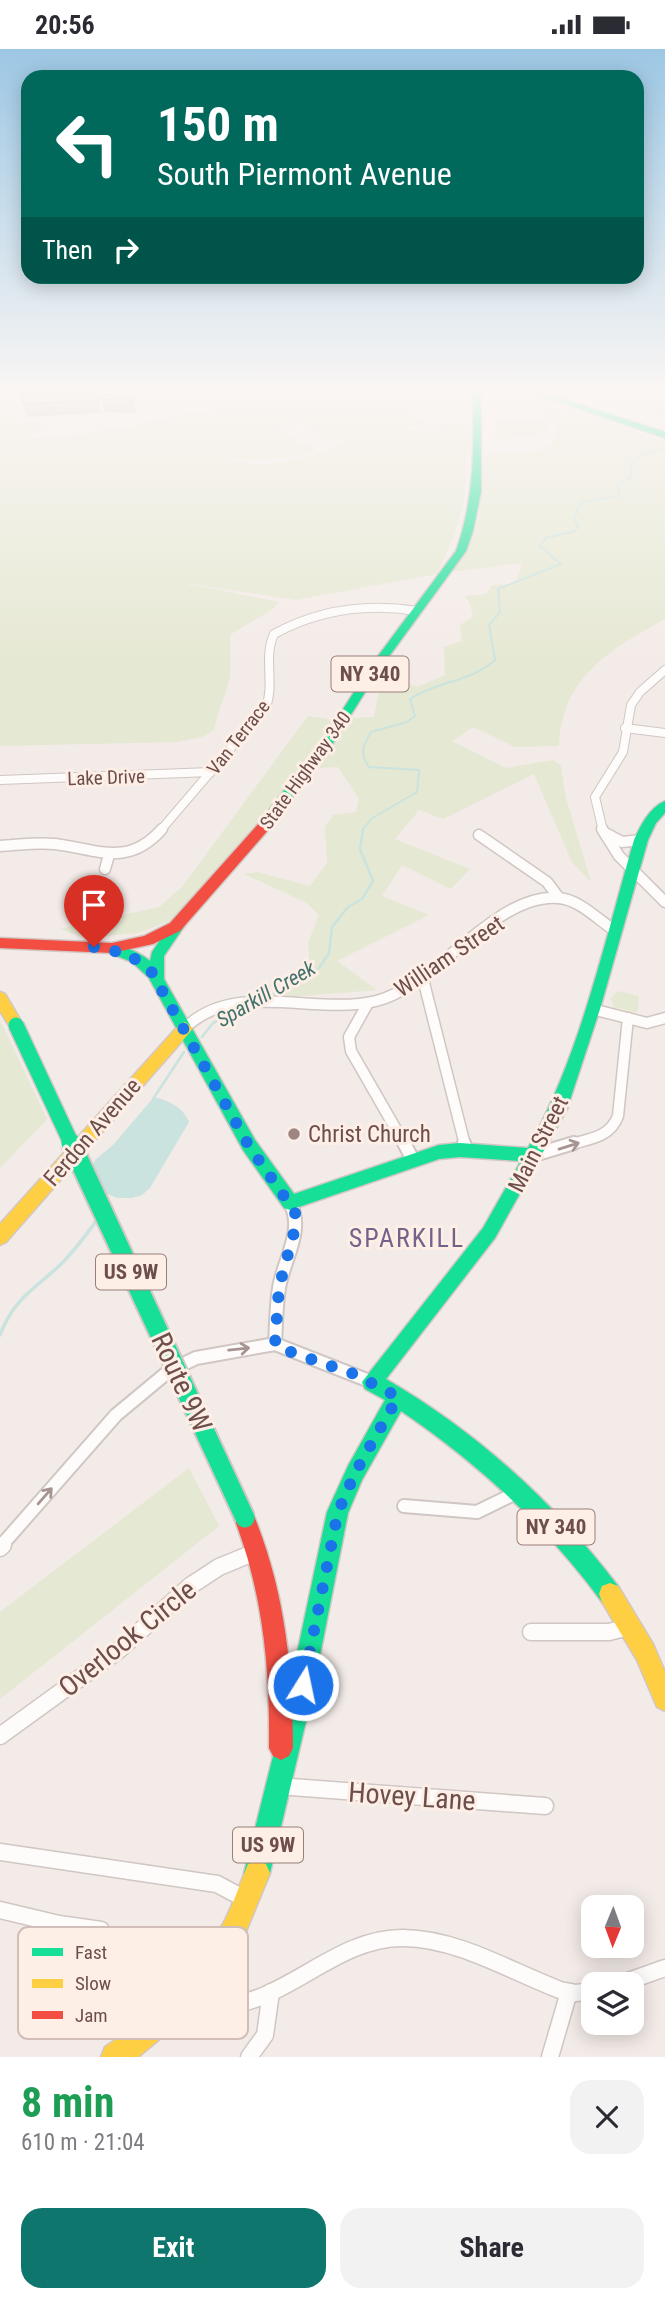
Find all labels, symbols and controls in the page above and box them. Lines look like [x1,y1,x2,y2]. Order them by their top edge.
text: 20:56 [35,10,95,40]
text: 150 m [157,96,279,153]
icon: left [42,98,133,189]
text: South Piermont Avenue [157,155,452,193]
icon: right [107,231,145,269]
text: Then [42,235,93,265]
road number: NY 340 [332,657,408,691]
street label: Van Terrace [202,695,275,779]
street label: State Highway 340 [255,707,356,834]
street label: Lake Drive [67,765,145,790]
pin [64,875,124,947]
icon: arrive [75,886,113,924]
street label: William Street [389,910,509,1003]
water label: Sparkill Creek [212,956,321,1032]
street label: Ferdon Avenue [38,1073,147,1192]
street label: Main Street [503,1092,574,1197]
place label: Christ Church [308,1121,431,1148]
marker: Christ Church [286,1126,302,1142]
one-way arrow [558,1138,580,1151]
district label: SPARKILL [349,1223,465,1253]
road number: US 9W [96,1255,166,1289]
street label: Route 9W [144,1327,219,1437]
one-way arrow [227,1342,250,1355]
one-way arrow [37,1488,53,1506]
road number: NY 340 [518,1509,594,1545]
street label: Overlook Circle [52,1573,203,1704]
position arrow [266,1648,340,1722]
street label: Hovey Lane [347,1776,477,1817]
road number: US 9W [233,1827,303,1863]
north arrow [581,1895,644,1958]
map controls [581,1895,644,2035]
legend [18,1927,248,2039]
text: Fast [75,1941,107,1964]
text: Slow [75,1972,111,1995]
button: layers [581,1972,644,2035]
text: Jam [75,2004,108,2027]
text: 8 min [21,2078,114,2127]
button: close [570,2080,644,2154]
text: 610 m · 21:04 [21,2129,145,2156]
button: Exit [21,2208,326,2288]
button: Share [340,2208,644,2288]

